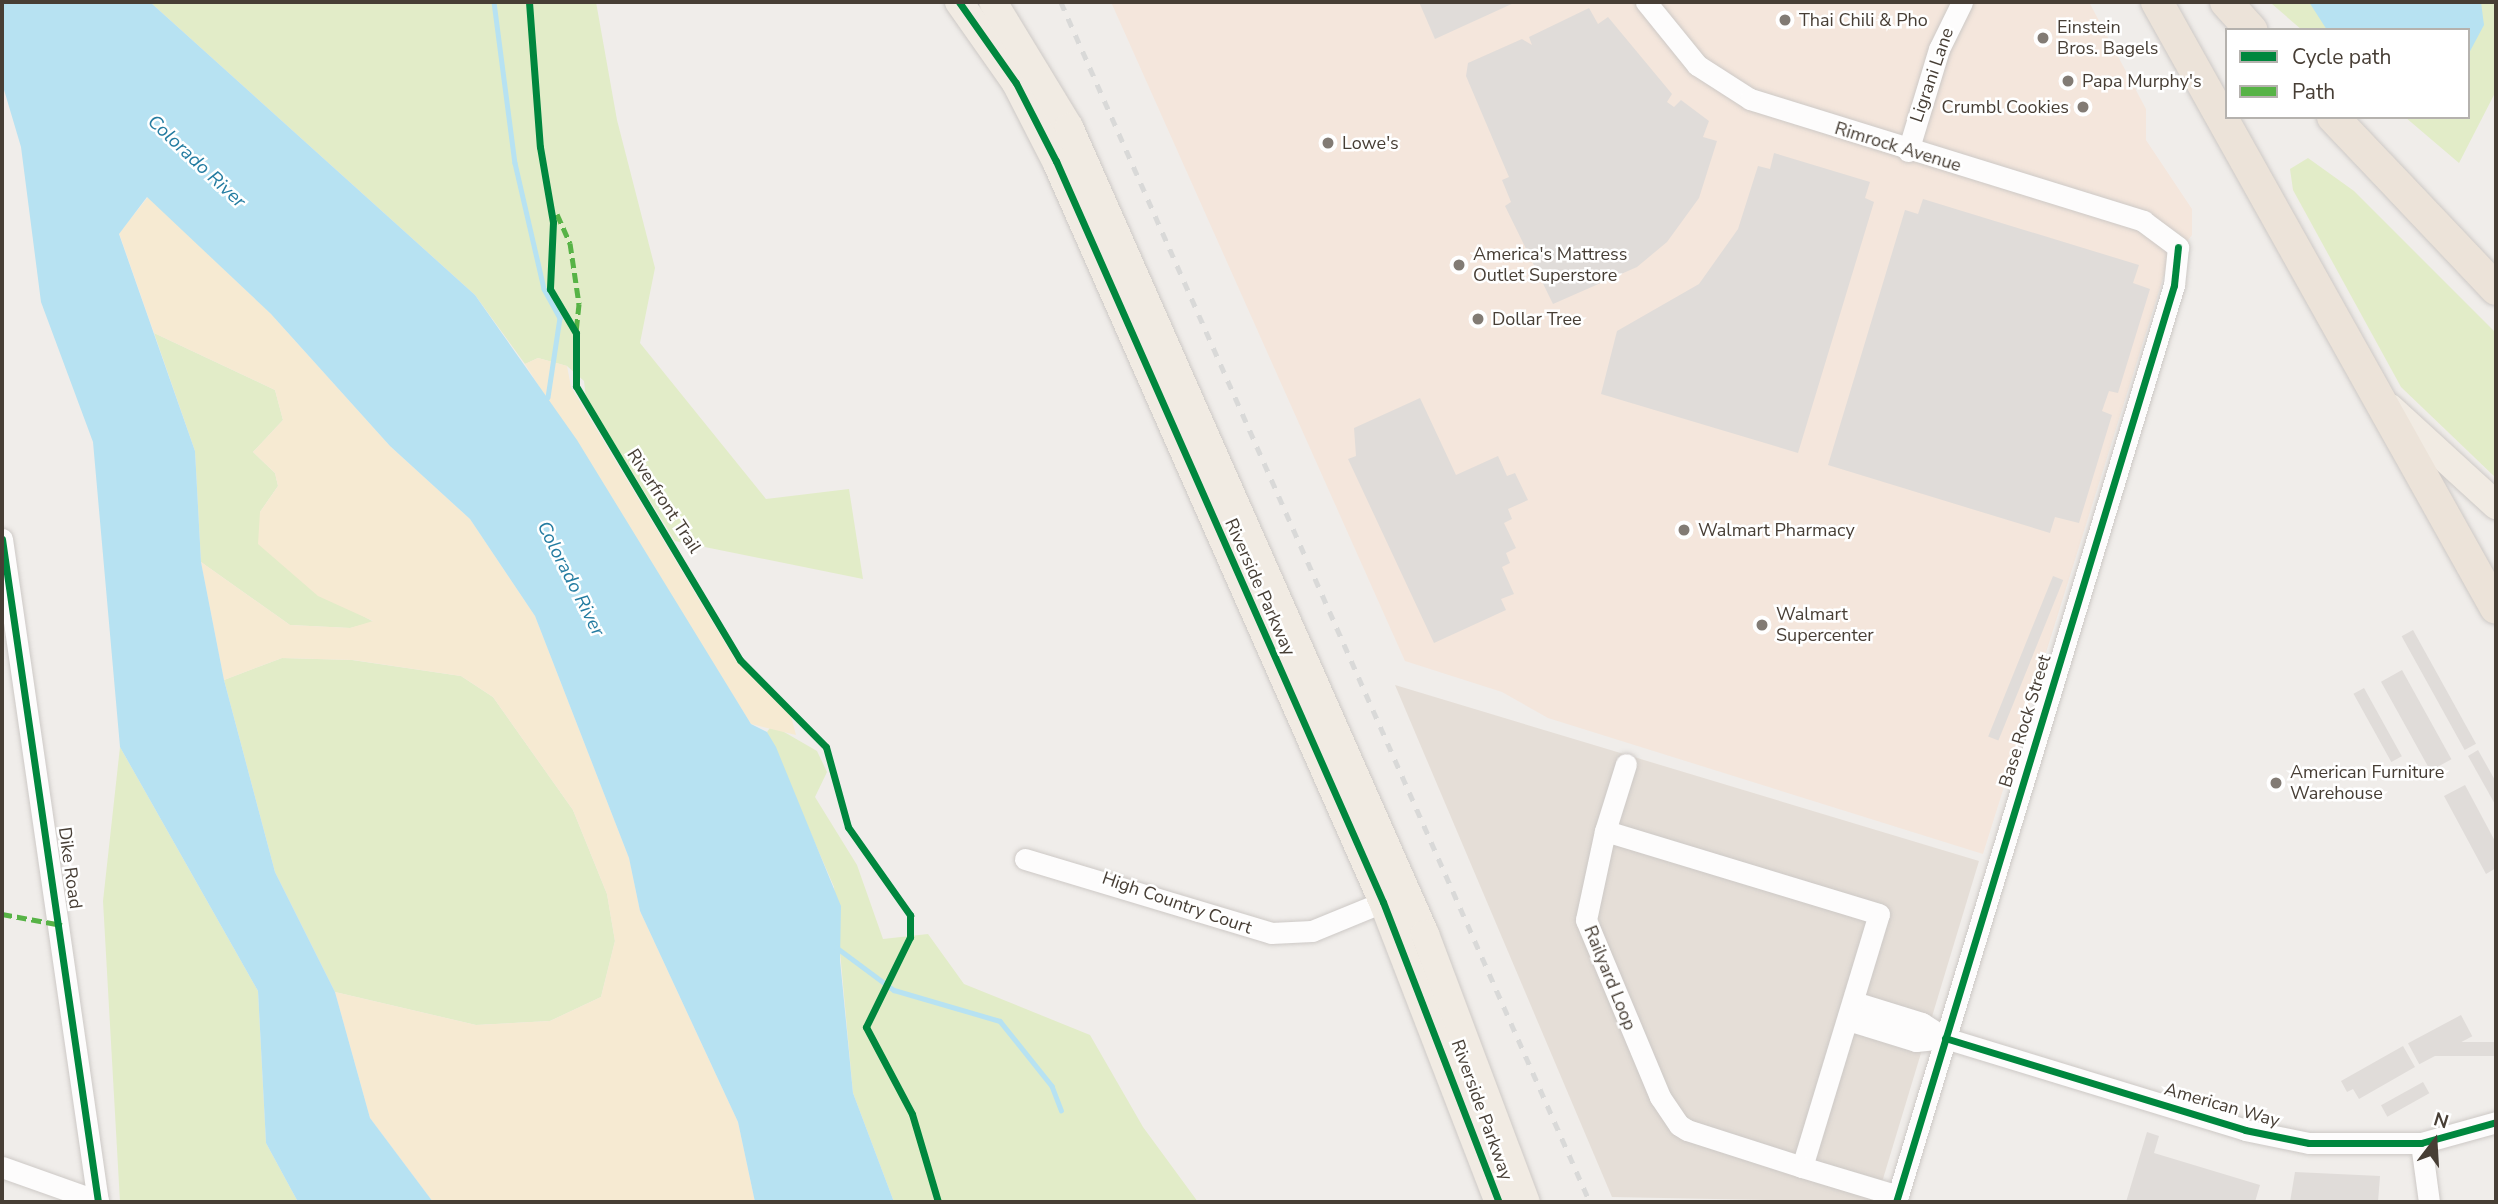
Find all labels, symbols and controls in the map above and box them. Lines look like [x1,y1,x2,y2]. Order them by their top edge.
place label: Thai Chili & Pho [1799,9,1928,31]
marker: Thai Chili & Pho [1777,12,1793,28]
place label: Einstein Bros. Bagels [2057,17,2159,60]
street label: Ligrani Lane [1906,25,1958,125]
legend [2225,28,2470,119]
marker: Einstein Bros. Bagels [2035,30,2051,46]
text: Cycle path [2292,43,2391,71]
place label: Papa Murphy's [2082,70,2202,92]
marker: Papa Murphy's [2060,73,2076,89]
text: Path [2292,78,2335,106]
place label: Crumbl Cookies [1942,96,2069,118]
marker: Crumbl Cookies [2075,99,2091,115]
water label: Colorado River [142,111,250,213]
street label: Rimrock Avenue [1832,117,1964,177]
place label: Lowe's [1342,132,1399,154]
marker: Lowe's [1320,135,1336,151]
place label: America's Mattress Outlet Superstore [1473,244,1627,286]
marker: America's Mattress Outlet Superstore [1451,257,1467,273]
place label: Dollar Tree [1492,308,1582,330]
marker: Dollar Tree [1470,311,1486,327]
street label: Riverfront Trail [622,445,706,557]
street label: Riverside Parkway [1220,515,1300,659]
water label: Colorado River [531,518,609,640]
place label: Walmart Pharmacy [1698,519,1855,541]
marker: Walmart Pharmacy [1676,522,1692,538]
place label: Walmart Supercenter [1776,604,1874,646]
marker: Walmart Supercenter [1754,617,1770,633]
street label: Base Rock Street [1995,652,2055,790]
place label: American Furniture Warehouse [2290,762,2444,804]
marker: American Furniture Warehouse [2268,775,2284,791]
street label: Dike Road [54,826,86,910]
street label: High Country Court [1099,867,1255,939]
street label: Railyard Loop [1579,922,1641,1034]
street label: Riverside Parkway [1447,1037,1517,1183]
street label: American Way [2162,1078,2282,1132]
north arrow [2400,1106,2470,1176]
text: N [2431,1106,2452,1135]

